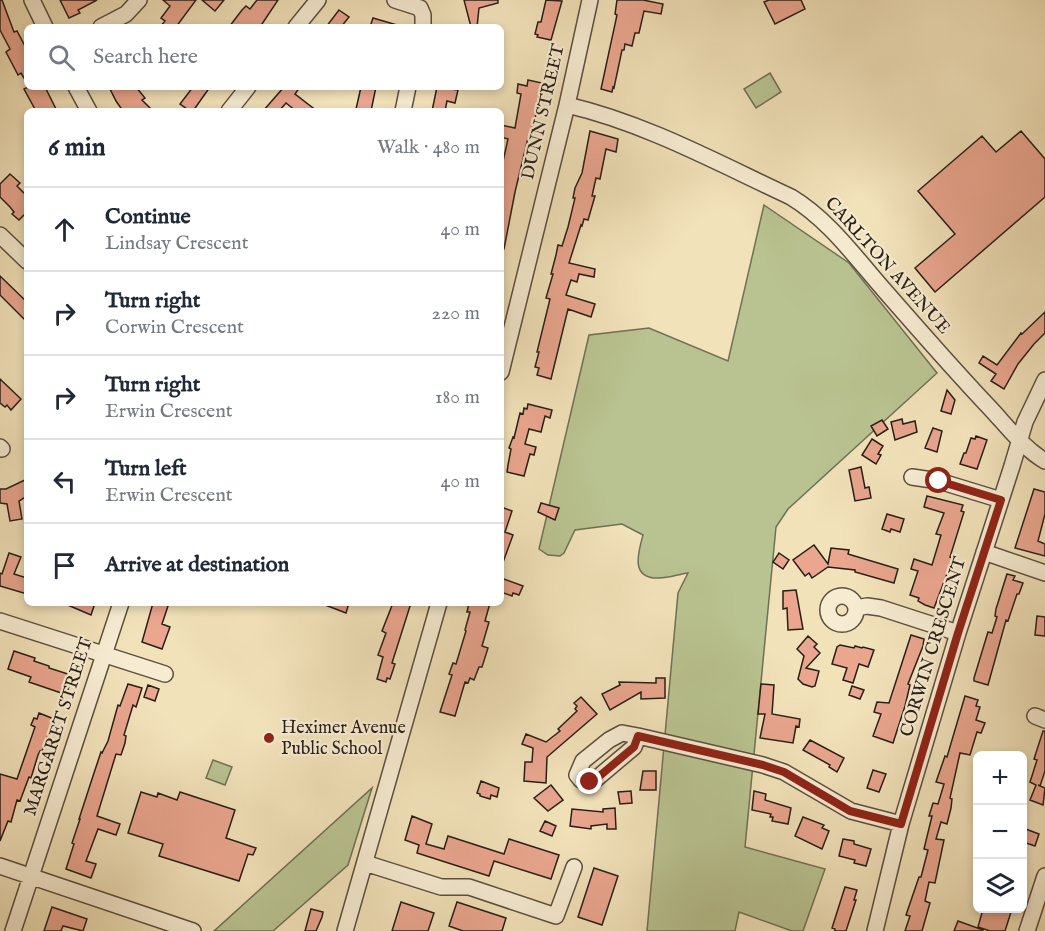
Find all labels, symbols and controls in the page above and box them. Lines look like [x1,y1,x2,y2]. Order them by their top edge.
search box [24,24,504,90]
icon: search [45,41,78,74]
street label: DUNN STREET [517,42,571,182]
text: Search here [93,43,198,71]
text: 6 min [48,131,106,164]
text: Walk · 480 m [377,135,480,160]
street label: CARLTON AVENUE [819,193,955,339]
text: Continue [105,203,191,231]
icon: ahead [48,213,81,246]
text: 40 m [441,217,480,242]
text: Lindsay Crescent [105,231,249,256]
text: Turn right [105,287,200,315]
icon: right [48,297,81,330]
text: 220 m [432,301,480,326]
text: Corwin Crescent [105,315,244,340]
text: Turn right [105,371,200,399]
icon: right [48,381,81,414]
text: 180 m [435,385,480,410]
text: Erwin Crescent [105,399,233,424]
text: Turn left [105,455,187,483]
icon: left [48,465,81,498]
route start [925,467,951,493]
text: 40 m [441,469,480,494]
text: Erwin Crescent [105,483,233,508]
icon: arrive [48,549,81,582]
text: Arrive at destination [105,551,289,579]
street label: CORWIN CRESCENT [896,554,972,740]
street label: MARGARET STREET [19,635,99,819]
place label: Heximer Avenue Public School [281,717,406,761]
marker: Heximer Avenue Public School [262,731,276,745]
map controls [973,751,1027,913]
button: + [973,751,1027,805]
route end [576,768,602,794]
button: − [973,805,1027,859]
button: layers [973,859,1027,913]

